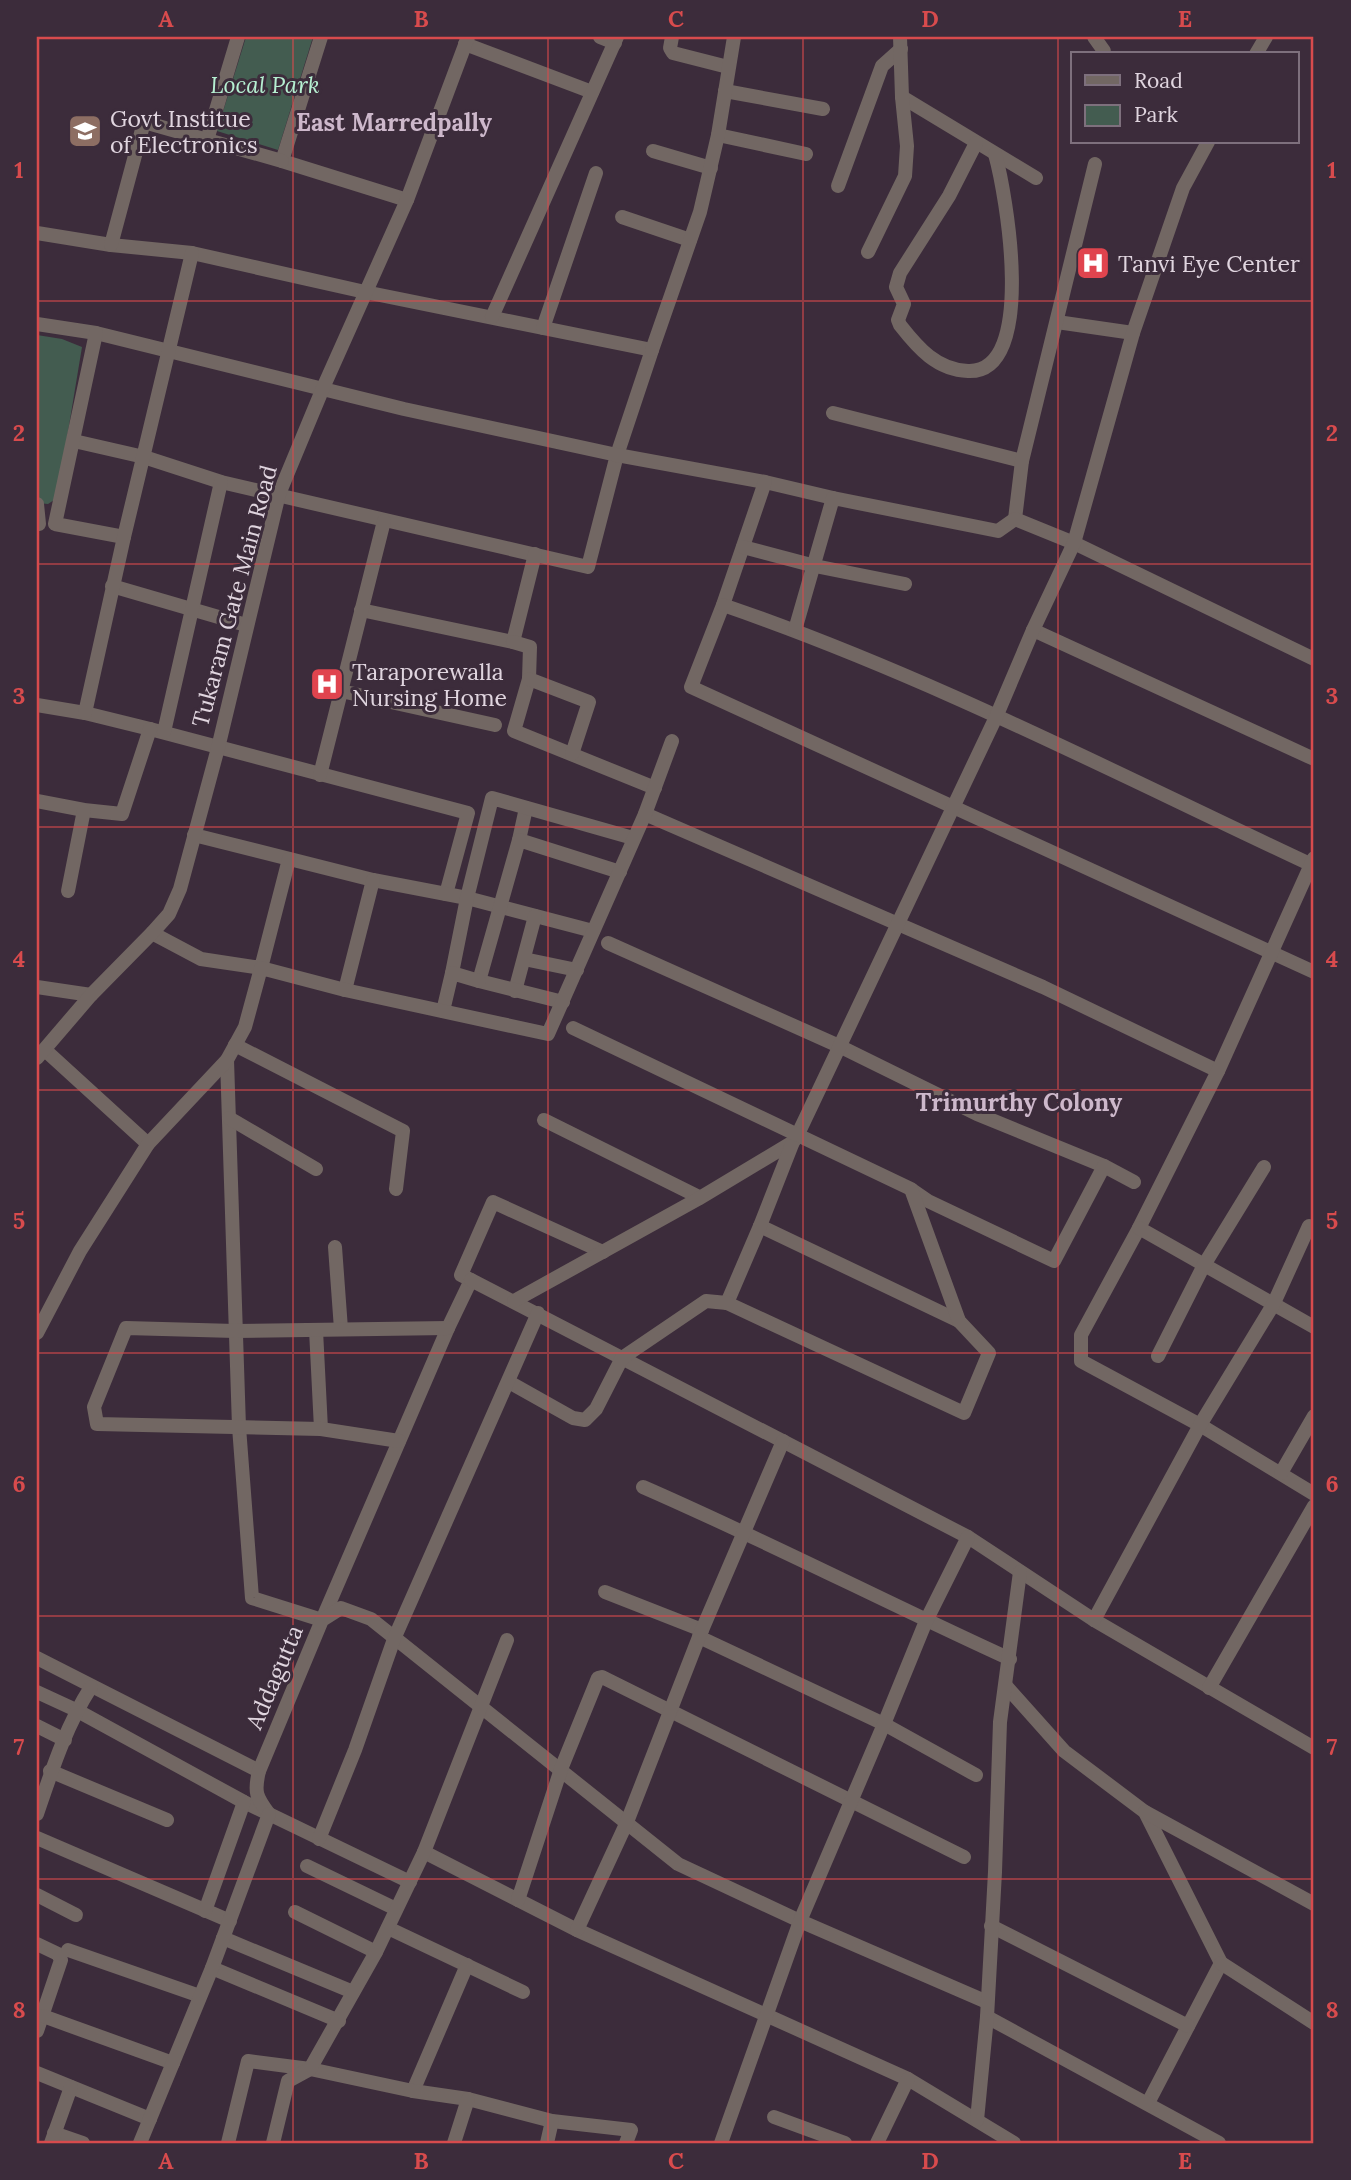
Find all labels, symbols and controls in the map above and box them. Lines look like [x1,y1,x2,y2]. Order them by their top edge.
text: A [158,4,174,33]
text: B [413,4,429,33]
text: C [668,4,684,33]
text: D [921,4,939,33]
text: E [1178,4,1192,33]
legend [1071,52,1298,144]
text: Road [1134,67,1183,94]
park label: Local Park [210,70,320,99]
text: Park [1134,101,1178,128]
place label: Govt Institue of Electronics [110,104,258,159]
district label: East Marredpally [296,107,493,138]
school or university icon: Govt Institue of Electronics [66,112,104,150]
text: 1 [14,155,24,184]
text: 1 [1327,155,1337,184]
hospital icon: Tanvi Eye Center [1074,244,1112,282]
place label: Tanvi Eye Center [1118,249,1300,278]
text: 2 [13,418,25,447]
text: 2 [1326,418,1338,447]
street label: Tukaram Gate Main Road [185,462,283,730]
place label: Taraporewalla Nursing Home [352,657,507,712]
hospital icon: Taraporewalla Nursing Home [308,665,346,703]
text: 3 [13,681,25,710]
text: 3 [1326,681,1338,710]
text: 4 [13,944,25,973]
text: 4 [1326,944,1338,973]
district label: Trimurthy Colony [916,1087,1123,1118]
text: 5 [13,1206,25,1235]
text: 5 [1326,1206,1338,1235]
text: 6 [12,1469,26,1498]
text: 6 [1325,1469,1339,1498]
street label: Addagutta [239,1621,309,1734]
text: 7 [14,1732,25,1761]
text: 7 [1327,1732,1338,1761]
text: 8 [12,1995,26,2024]
text: 8 [1325,1995,1339,2024]
text: A [158,2146,174,2175]
text: B [413,2146,429,2175]
text: C [668,2146,684,2175]
text: D [921,2146,939,2175]
text: E [1178,2146,1192,2175]

